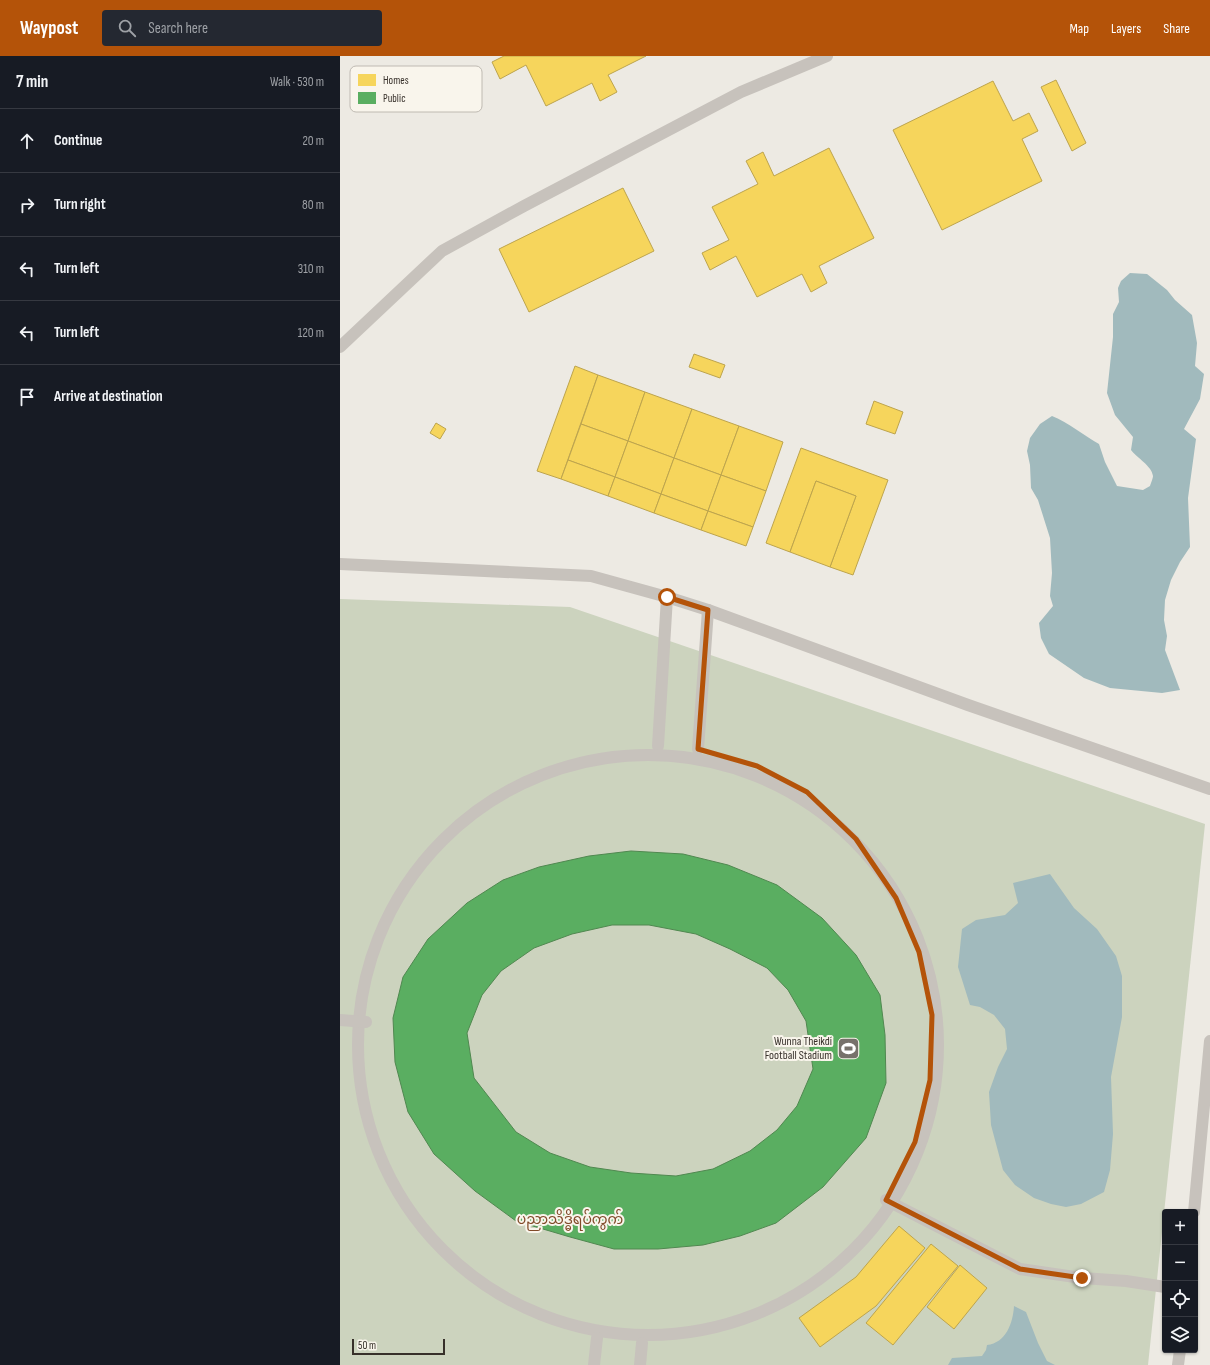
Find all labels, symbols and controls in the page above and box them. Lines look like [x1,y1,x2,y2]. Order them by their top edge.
search box [102,10,382,46]
text: Waypost [20,17,78,40]
icon: search [116,17,138,39]
text: Search here [148,19,208,38]
text: Map [1069,20,1089,37]
text: Layers [1111,20,1141,37]
text: Share [1163,20,1190,37]
legend [350,66,482,112]
text: 7 min [16,72,48,92]
text: Walk · 530 m [270,74,324,90]
text: Homes [383,74,409,87]
text: Public [383,92,406,105]
icon: ahead [16,130,38,152]
text: Continue [54,131,103,150]
text: 20 m [302,133,324,149]
icon: right [16,194,38,216]
text: Turn right [54,195,106,214]
text: 80 m [302,197,324,213]
icon: left [16,258,38,280]
text: Turn left [54,259,99,278]
text: 310 m [298,261,324,277]
icon: left [16,322,38,344]
text: Turn left [54,323,99,342]
text: 120 m [298,325,324,341]
icon: arrive [16,386,38,408]
text: Arrive at destination [54,387,163,406]
route start [658,588,676,606]
place label: Wunna Theikdi Football Stadium [765,1034,832,1063]
sports icon: Wunna Theikdi Football Stadium [835,1035,861,1061]
district label: ပညာသိဒ္ဓိရပ်ကွက် [517,1209,623,1231]
map controls [1162,1209,1198,1353]
button: + [1162,1209,1198,1245]
button: − [1162,1245,1198,1281]
route end [1073,1269,1091,1287]
button: locate [1162,1281,1198,1317]
button: layers [1162,1317,1198,1353]
scale bar [352,1337,445,1356]
text: 50 m [358,1339,376,1352]

